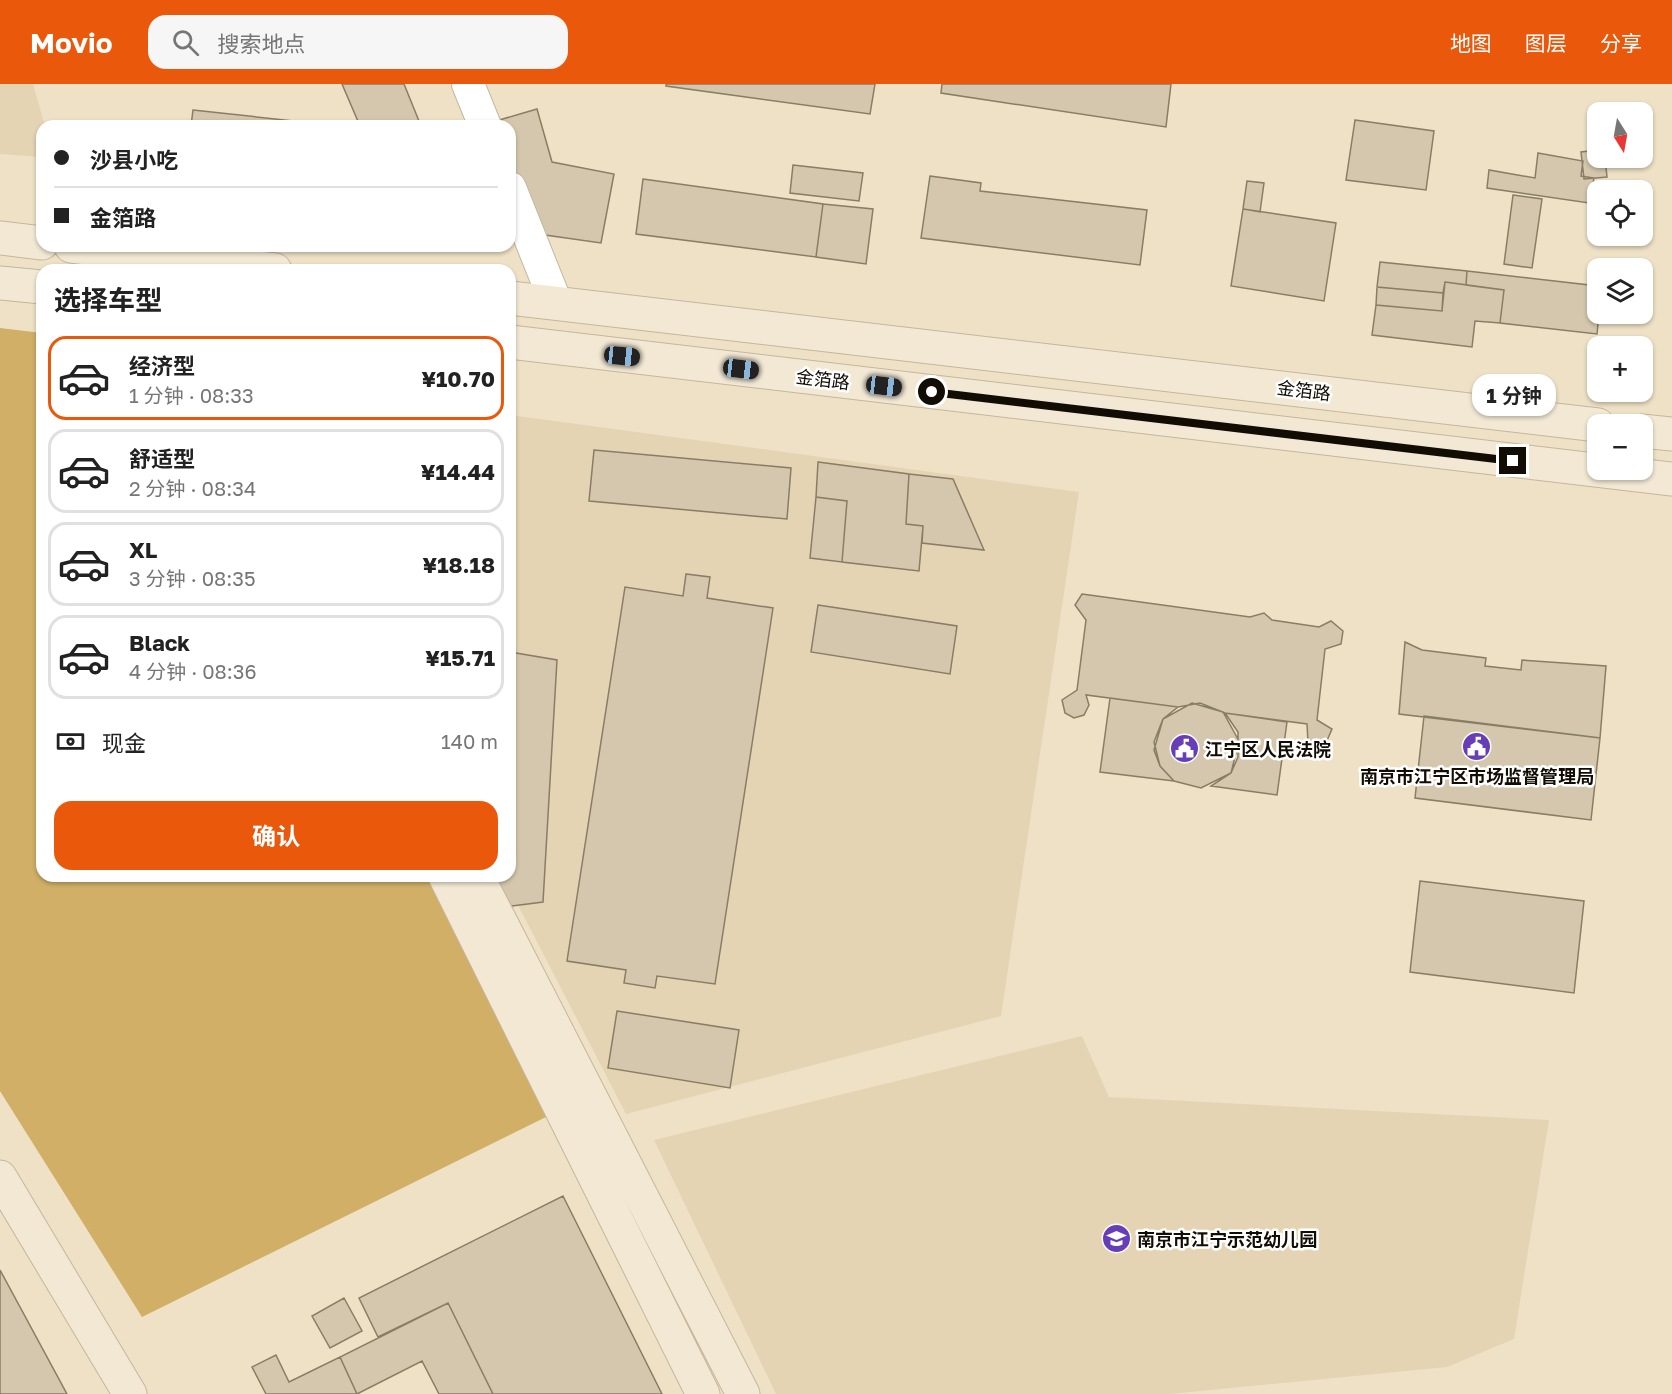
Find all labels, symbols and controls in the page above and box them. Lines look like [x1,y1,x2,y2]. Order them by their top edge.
search box [148,15,568,69]
text: Movio [30,26,112,59]
icon: search [169,26,202,59]
text: 搜索地点 [217,30,305,57]
text: 地图 [1450,30,1492,56]
text: 图层 [1525,30,1567,56]
text: 分享 [1600,30,1642,56]
north arrow [1587,102,1653,168]
map controls [1587,102,1653,480]
text: 沙县小吃 [90,146,178,173]
button: locate [1587,180,1653,246]
text: 金箔路 [90,204,156,231]
button: layers [1587,258,1653,324]
text: 选择车型 [54,284,162,316]
button: + [1587,336,1653,402]
car [603,345,641,367]
icon: car [57,351,111,405]
text: 经济型 [129,352,195,379]
car [722,358,760,380]
text: ¥10.70 [422,365,495,392]
street label: 金箔路 [795,365,851,393]
callout: 1 分钟 [1471,374,1555,416]
car [865,375,903,397]
street label: 金箔路 [1276,376,1332,404]
route start [918,378,945,405]
text: 1 分钟 · 08:33 [129,383,254,407]
text: 1 分钟 [1486,383,1542,407]
button: − [1587,414,1653,480]
icon: car [57,444,111,498]
text: 舒适型 [129,445,195,472]
route end [1499,447,1526,474]
text: ¥14.44 [421,458,495,485]
text: 2 分钟 · 08:34 [129,476,256,500]
text: XL [129,536,157,563]
icon: car [57,537,111,591]
text: ¥18.18 [423,551,495,578]
text: 3 分钟 · 08:35 [129,566,256,590]
text: Black [129,629,190,656]
icon: car [57,630,111,684]
text: ¥15.71 [425,644,495,671]
text: 4 分钟 · 08:36 [129,659,257,683]
icon: cash [54,725,87,758]
text: 现金 [102,729,146,756]
text: 140 m [441,729,498,753]
public building icon: 南京市江宁区市场监督管理局 [1461,731,1493,763]
public building icon: 江宁区人民法院 [1168,733,1200,765]
place label: 江宁区人民法院 [1205,738,1331,760]
place label: 南京市江宁区市场监督管理局 [1360,765,1594,787]
button: 确认 [54,801,498,870]
school or university icon: 南京市江宁示范幼儿园 [1100,1223,1132,1255]
place label: 南京市江宁示范幼儿园 [1137,1228,1317,1250]

